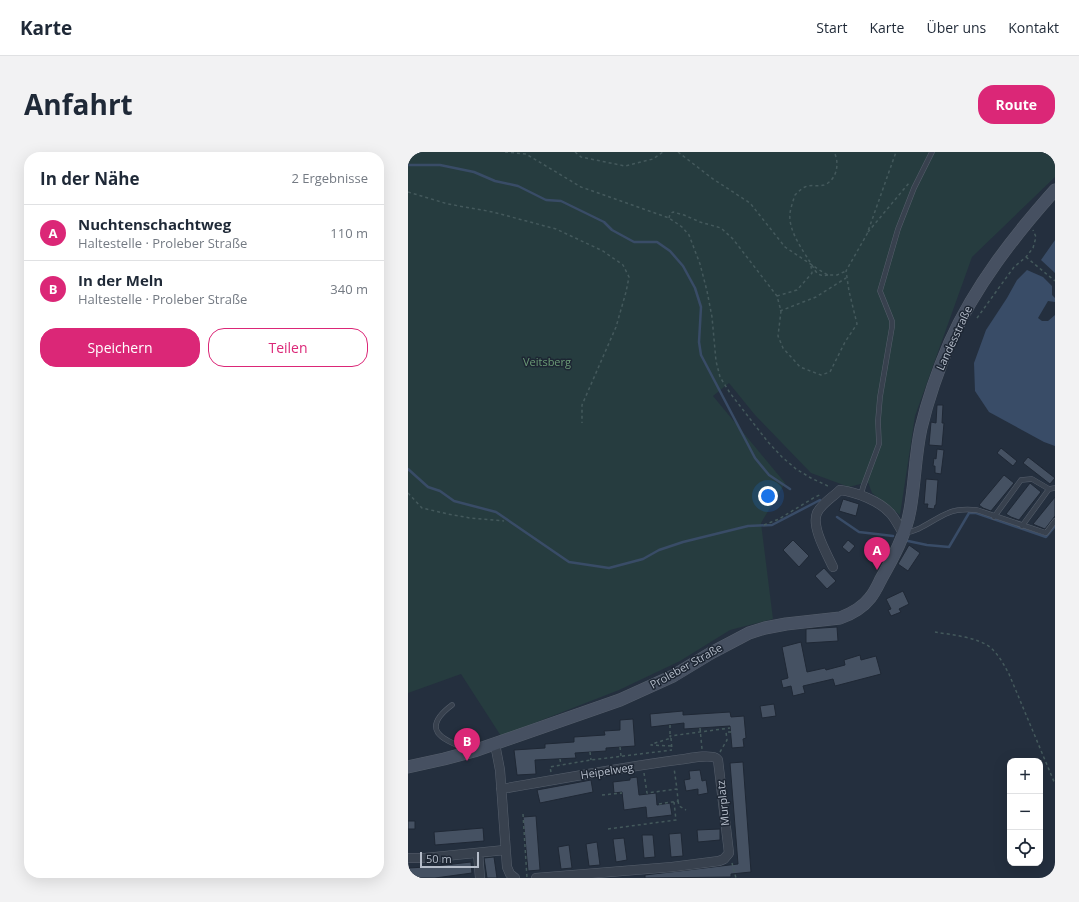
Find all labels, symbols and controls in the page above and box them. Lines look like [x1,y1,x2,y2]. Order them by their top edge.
text: Karte [20,15,72,41]
text: Start [816,18,848,37]
text: Karte [870,18,904,37]
text: Über uns [926,18,986,37]
text: Kontakt [1008,18,1059,37]
text: Anfahrt [24,85,133,123]
button: Route [978,85,1055,124]
text: In der Nähe [40,167,139,190]
text: 2 Ergebnisse [291,169,368,187]
text: Nuchtenschachtweg [78,214,231,234]
text: A [49,224,57,242]
text: 110 m [330,224,368,242]
text: Haltestelle · Proleber Straße [78,234,247,252]
text: In der Meln [78,270,163,290]
text: B [49,280,57,298]
text: 340 m [330,280,368,298]
text: Haltestelle · Proleber Straße [78,290,247,308]
street label: Landesstraße [932,303,975,372]
button: Speichern [40,328,200,367]
button: Teilen [208,328,368,367]
park label: Veitsberg [523,354,571,369]
your location [758,486,778,506]
pin: A [864,537,890,570]
street label: Proleber Straße [647,639,725,692]
pin: B [454,728,480,761]
map controls [1007,758,1043,866]
button: + [1007,758,1043,794]
street label: Heipelweg [579,759,635,782]
street label: Murplatz [713,779,732,827]
button: − [1007,794,1043,830]
button: locate [1007,830,1043,866]
scale bar [420,850,479,869]
text: 50 m [426,851,452,866]

